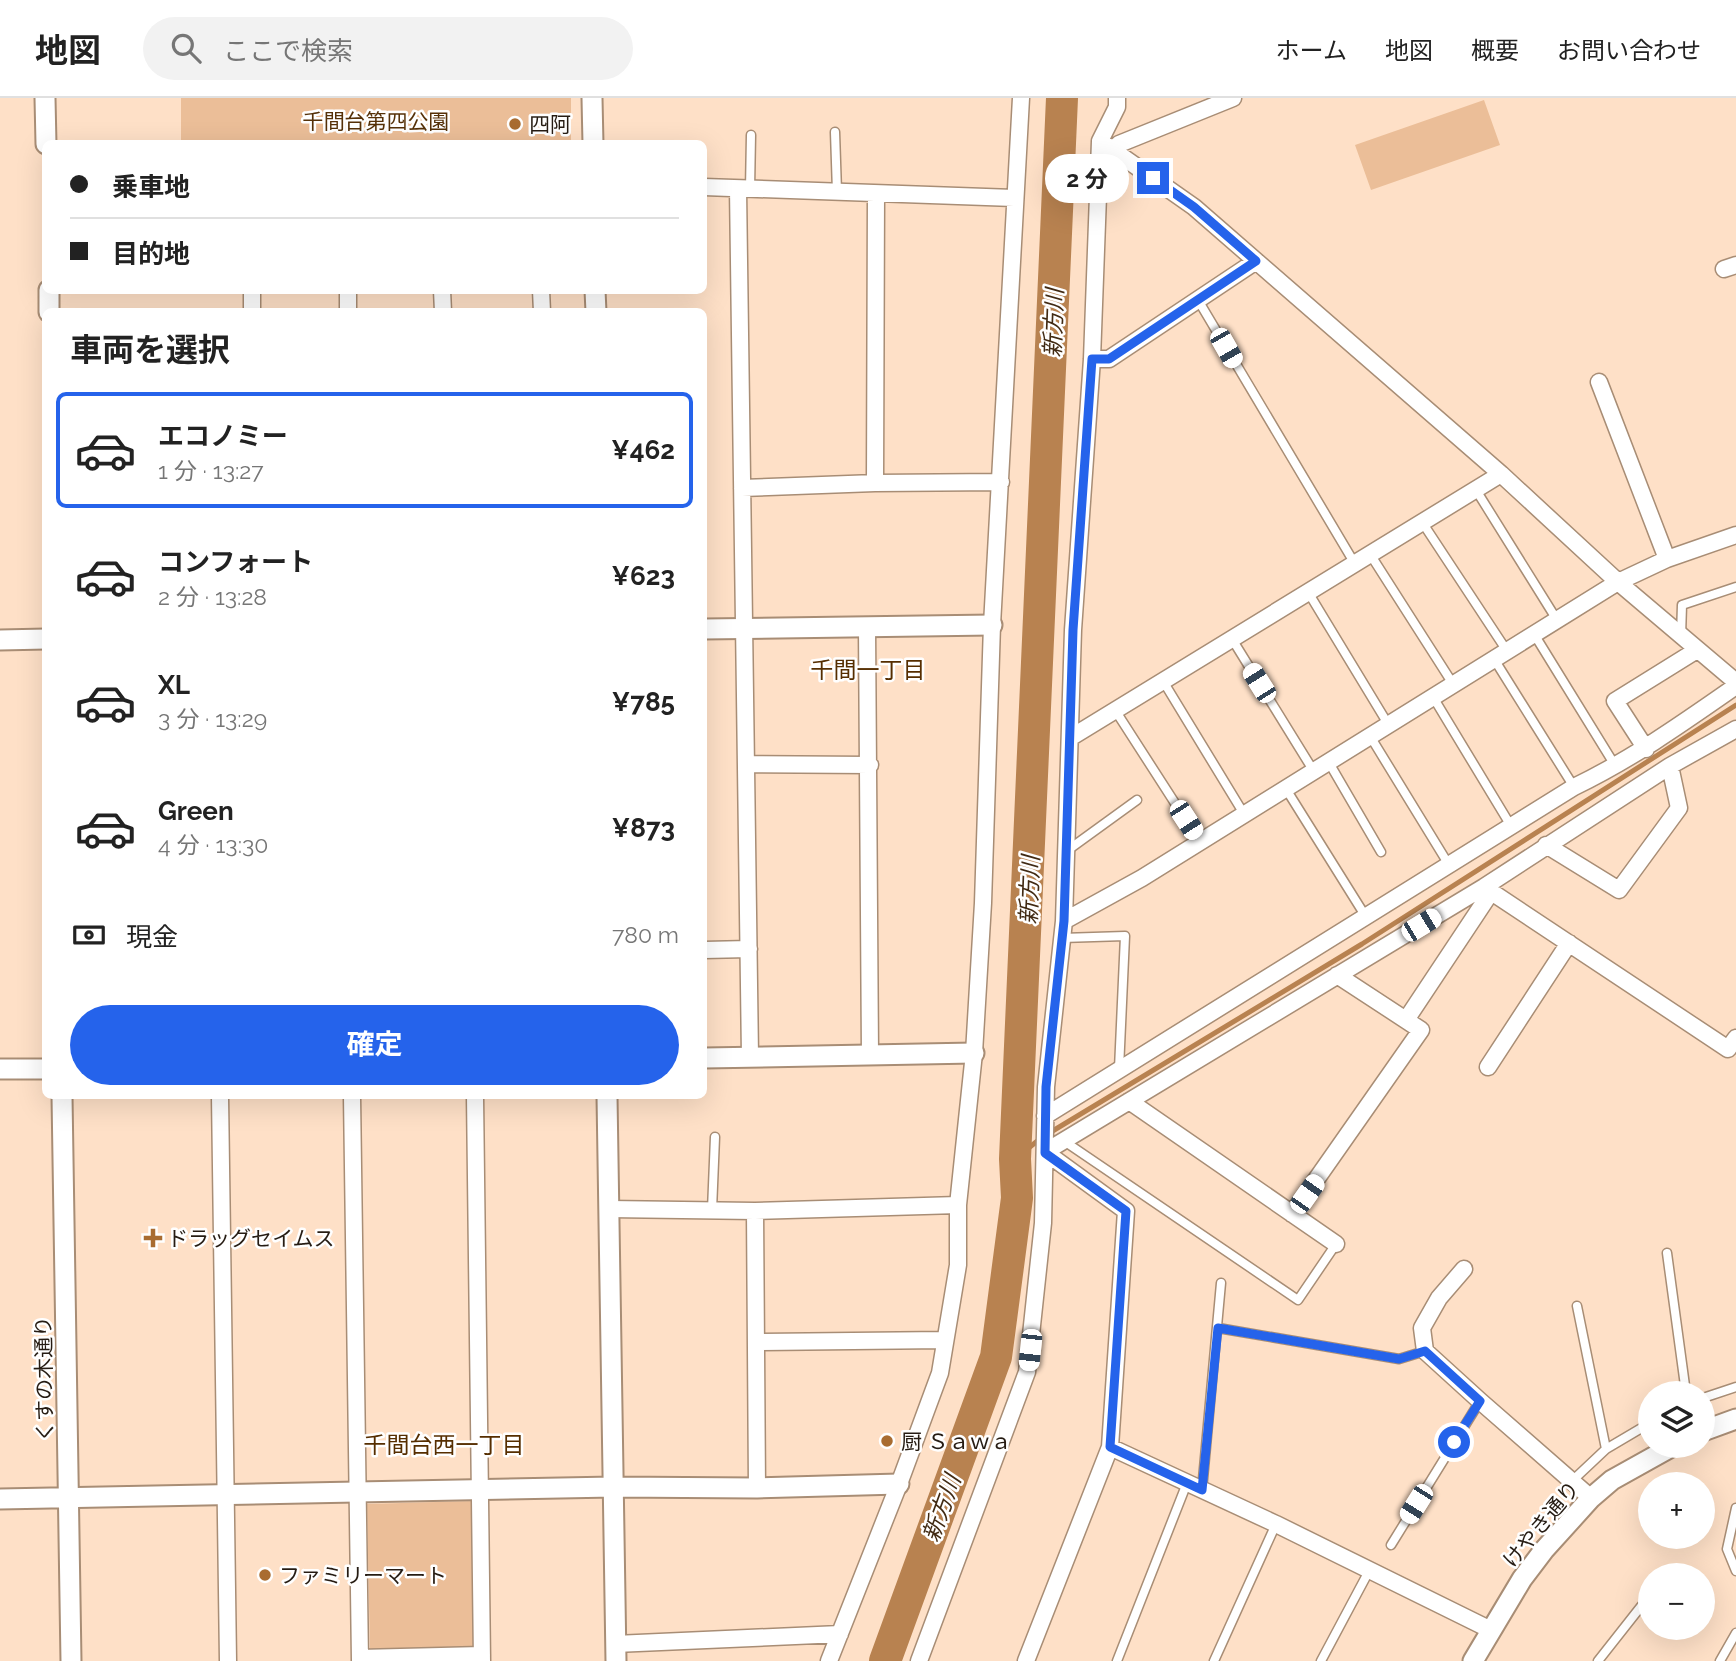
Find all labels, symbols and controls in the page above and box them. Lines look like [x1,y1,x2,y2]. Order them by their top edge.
search box [143,17,633,80]
icon: search [167,29,205,67]
text: 地図 [35,31,101,70]
text: ここで検索 [223,36,353,66]
text: ホーム [1276,36,1347,65]
text: 地図 [1385,36,1433,65]
text: 概要 [1471,36,1519,65]
text: お問い合わせ [1557,36,1701,65]
park label: 千間台第四公園 [303,109,450,134]
place label: 四阿 [529,112,571,137]
marker: 四阿 [507,116,523,132]
callout: 2 分 [1044,154,1128,202]
route end [1137,162,1169,194]
text: 2 分 [1066,165,1108,192]
text: 乗車地 [112,172,190,202]
text: 目的地 [112,239,190,269]
water label: 新方川 [1038,285,1068,358]
car [1207,325,1246,371]
text: 車両を選択 [70,331,230,368]
icon: car [74,419,137,482]
text: エコノミー [158,421,288,451]
text: ¥462 [611,435,675,465]
text: 1 分 · 13:27 [158,457,264,484]
icon: car [74,545,137,608]
text: コンフォート [158,547,313,577]
text: ¥623 [612,561,675,591]
text: 2 分 · 13:28 [158,583,267,610]
district label: 千間一丁目 [811,656,926,683]
car [1239,660,1280,706]
text: XL [158,670,190,700]
icon: car [74,671,137,734]
text: ¥785 [612,687,675,717]
text: 3 分 · 13:29 [158,705,267,732]
text: Green [158,796,234,826]
icon: car [74,797,137,860]
car [1166,797,1207,843]
text: ¥873 [612,813,675,843]
text: 4 分 · 13:30 [158,831,268,858]
water label: 新方川 [1014,852,1044,925]
car [1398,905,1445,945]
icon: cash [70,916,108,954]
text: 780 m [612,921,679,948]
text: 現金 [126,922,178,952]
button: 確定 [70,1005,679,1085]
car [1287,1171,1328,1217]
place label: ドラッグセイムス [167,1226,335,1251]
marker: ドラッグセイムス [145,1230,161,1246]
street label: くすの木通り [30,1316,58,1442]
car [1018,1328,1043,1372]
map controls [1638,1381,1715,1640]
button: layers [1638,1381,1715,1458]
route start [1438,1426,1470,1458]
place label: 厨 Ｓａｗａ [901,1429,1011,1454]
district label: 千間台西一丁目 [364,1431,525,1458]
marker: 厨 Ｓａｗａ [879,1433,895,1449]
water label: 新方川 [917,1468,967,1545]
button: + [1638,1472,1715,1549]
street label: けやき通り [1498,1476,1584,1572]
car [1396,1481,1437,1527]
place label: ファミリーマート [279,1563,447,1588]
button: − [1638,1563,1715,1640]
marker: ファミリーマート [257,1567,273,1583]

